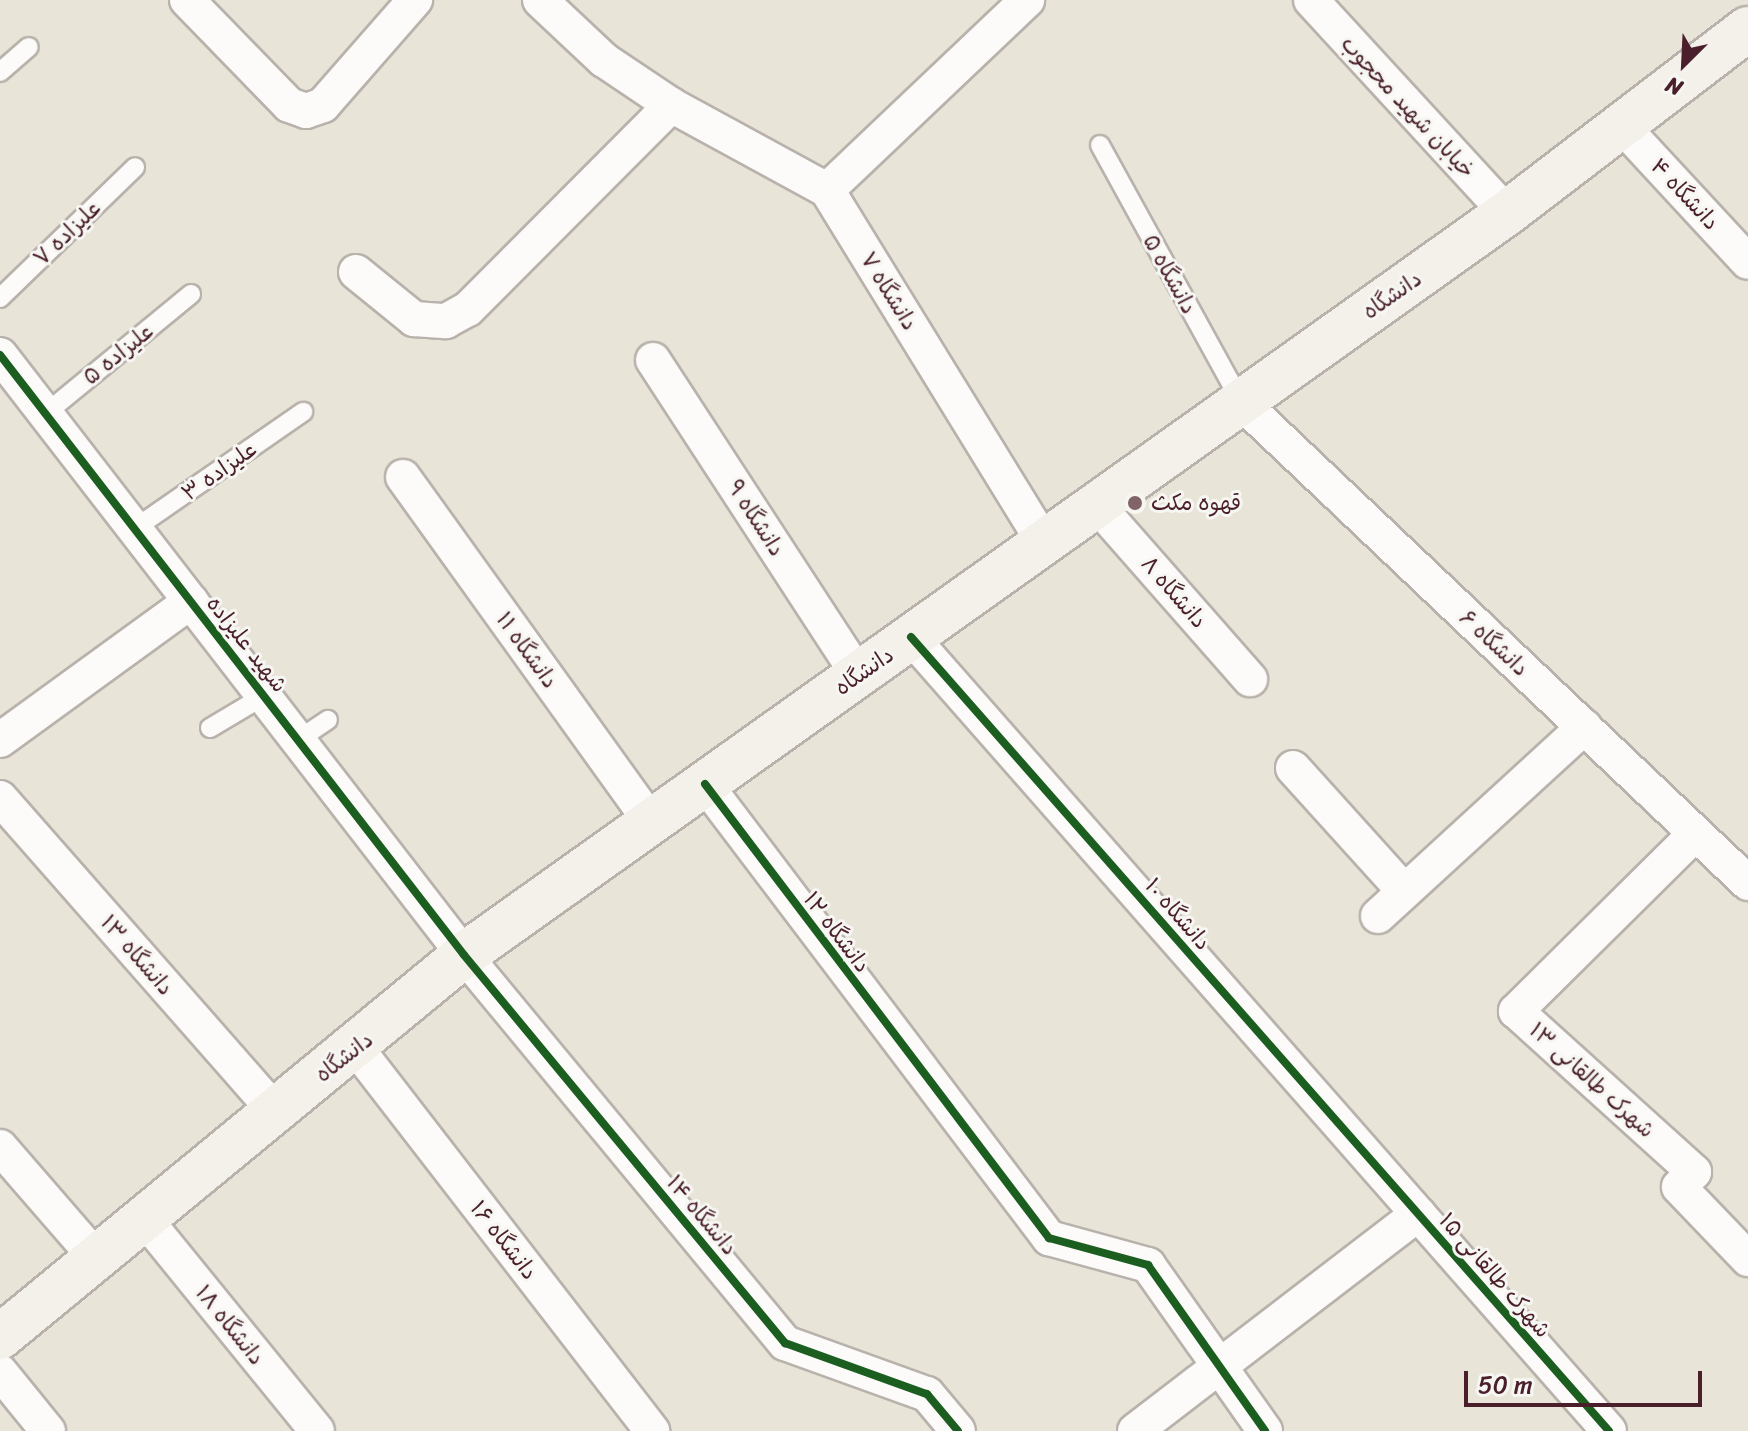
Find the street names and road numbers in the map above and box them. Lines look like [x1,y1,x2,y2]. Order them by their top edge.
street label: خیابان شهید محجوب [1335,31,1481,183]
street label: دانشگاه ۴ [1645,153,1725,235]
street label: علیزاده ۷ [28,195,106,271]
street label: دانشگاه ۵ [1137,230,1203,318]
street label: دانشگاه ۷ [855,247,923,335]
street label: دانشگاه [1357,265,1427,325]
street label: علیزاده ۵ [78,318,158,390]
street label: علیزاده ۳ [176,436,262,506]
street label: دانشگاه ۹ [722,475,790,561]
street label: دانشگاه ۸ [1136,551,1212,633]
street label: شهید علیزاده [201,591,293,697]
street label: دانشگاه ۶ [1454,604,1534,682]
street label: دانشگاه ۱۱ [491,607,563,693]
street label: دانشگاه [829,641,899,701]
street label: دانشگاه ۱۰ [1140,873,1216,955]
street label: دانشگاه ۱۲ [798,886,876,978]
street label: دانشگاه ۱۳ [95,910,179,1000]
street label: شهرک طالقانی ۱۳ [1524,1017,1660,1143]
street label: دانشگاه [310,1026,378,1088]
street label: دانشگاه ۱۴ [661,1170,743,1260]
street label: دانشگاه ۱۶ [465,1195,543,1285]
street label: شهرک طالقانی ۱۵ [1434,1207,1556,1343]
street label: دانشگاه ۱۸ [190,1280,270,1370]

